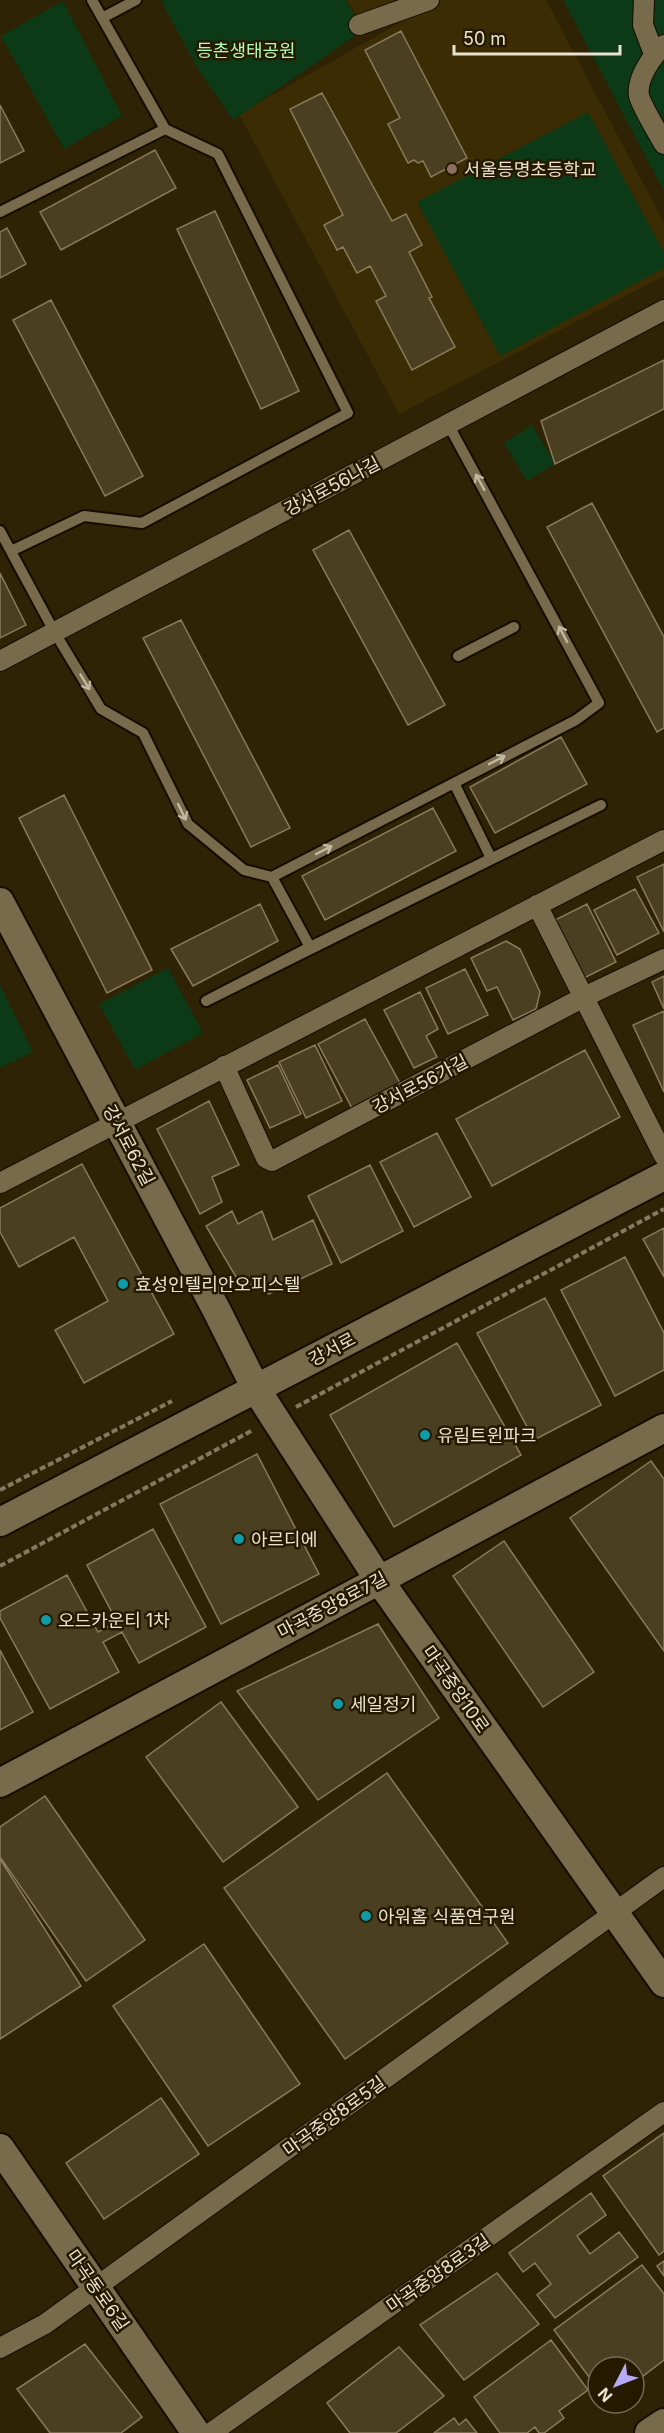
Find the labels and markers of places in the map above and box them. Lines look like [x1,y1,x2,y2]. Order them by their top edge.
place label: 서울등명초등학교 [464,159,596,180]
marker: 서울등명초등학교 [445,162,459,176]
place label: 효성인텔리안오피스텔 [135,1274,301,1295]
marker: 효성인텔리안오피스텔 [116,1277,130,1291]
place label: 유림트윈파크 [437,1425,536,1446]
marker: 유림트윈파크 [418,1428,432,1442]
place label: 아르디에 [251,1529,317,1550]
marker: 아르디에 [232,1532,246,1546]
place label: 오드카운티 1차 [58,1610,170,1631]
marker: 오드카운티 1차 [39,1613,53,1627]
place label: 세일정기 [350,1694,416,1715]
marker: 세일정기 [331,1697,345,1711]
place label: 아워홈 식품연구원 [378,1906,516,1927]
marker: 아워홈 식품연구원 [359,1909,373,1923]

